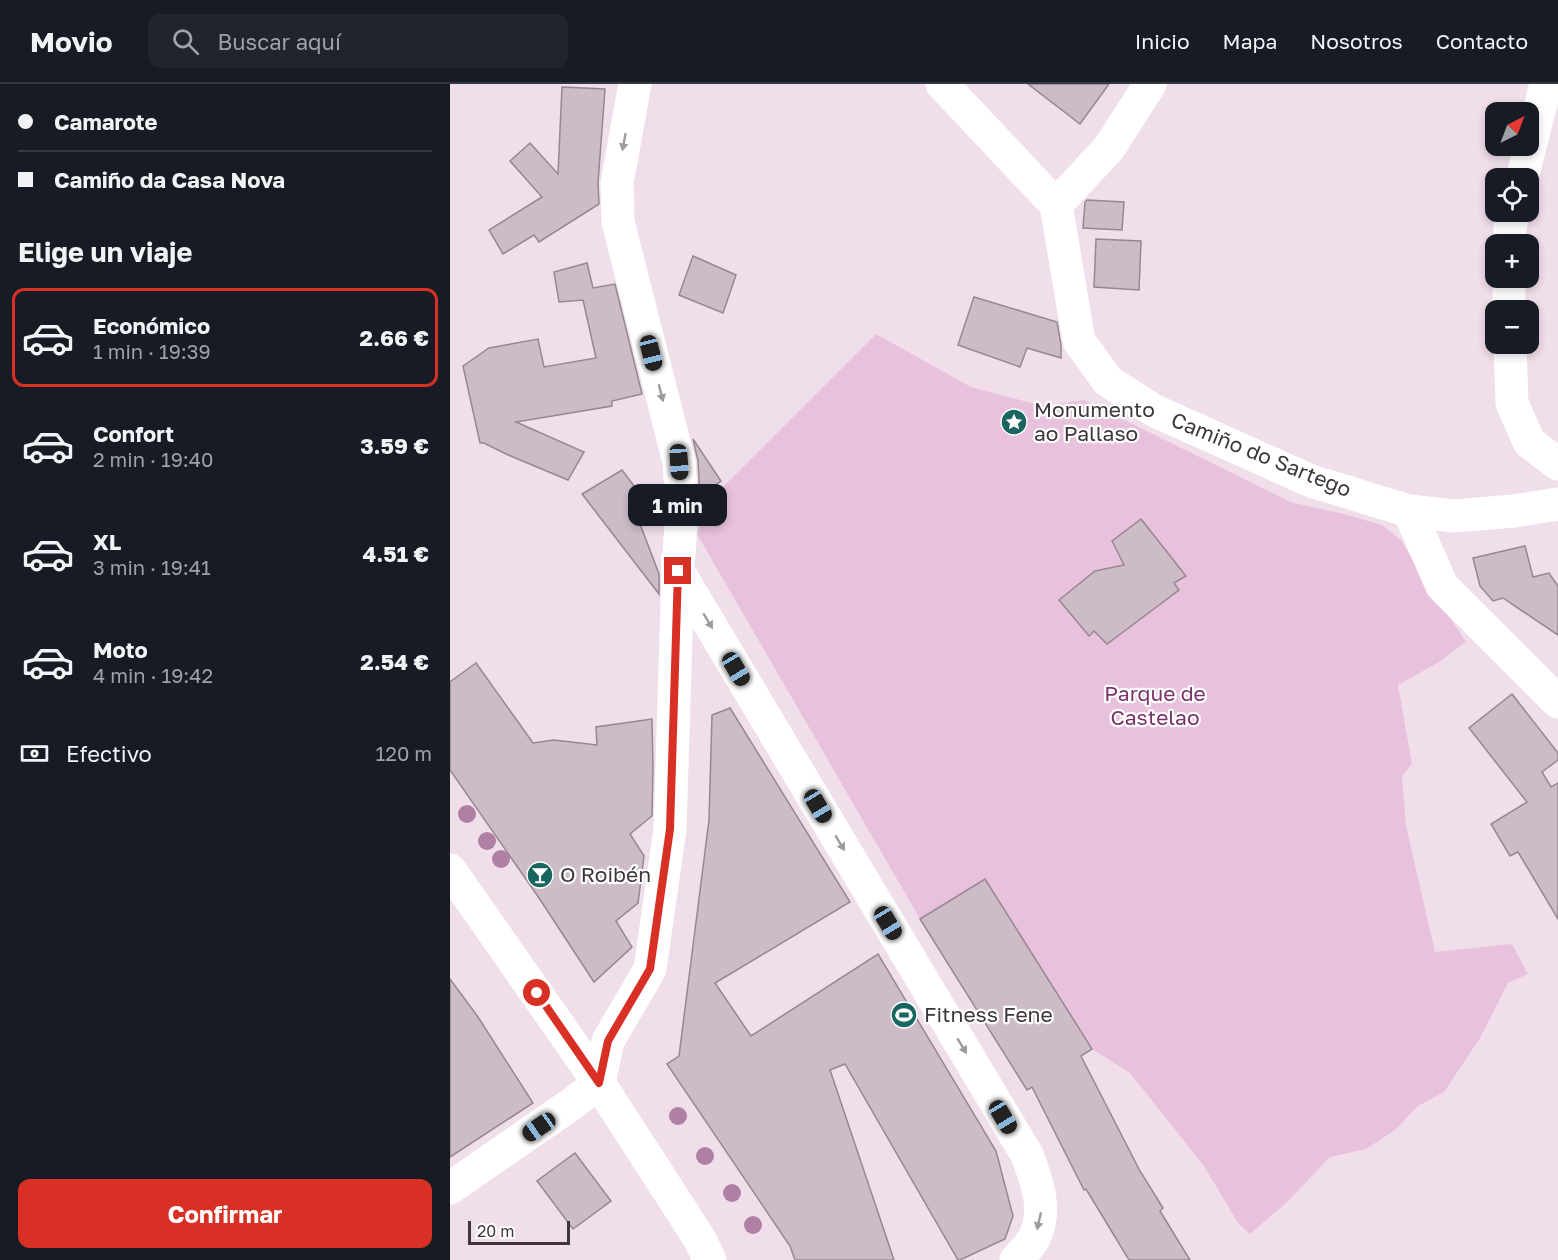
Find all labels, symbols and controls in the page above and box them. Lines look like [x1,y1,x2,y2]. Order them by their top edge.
search box [148,14,568,68]
text: Movio [30,25,112,58]
icon: search [169,25,202,58]
text: Buscar aquí [217,28,341,55]
text: Inicio [1135,28,1190,54]
text: Mapa [1223,28,1277,54]
text: Nosotros [1310,28,1403,54]
text: Contacto [1436,28,1528,54]
north arrow [1485,102,1539,156]
map controls [1485,102,1539,354]
text: Camarote [54,108,158,135]
one-way arrow [620,132,629,151]
text: Camiño da Casa Nova [54,166,285,193]
button: locate [1485,168,1539,222]
button: + [1485,234,1539,288]
text: Elige un viaje [18,236,192,268]
button: − [1485,300,1539,354]
icon: car [21,311,75,365]
text: Económico [93,312,210,339]
text: 2.66 € [360,324,429,351]
car [638,333,664,373]
text: 1 min · 19:39 [93,339,211,363]
one-way arrow [657,384,667,403]
place label: Monumento ao Pallaso [1034,396,1155,446]
street label: Camiño do Sartego [1168,406,1355,502]
place icon: Monumento ao Pallaso [999,407,1029,437]
icon: car [21,419,75,473]
text: Confort [93,420,174,447]
text: 3.59 € [360,432,429,459]
car [669,443,689,481]
text: 2 min · 19:40 [93,447,213,471]
callout: 1 min [628,484,728,526]
text: 1 min [652,493,703,517]
icon: car [21,527,75,581]
text: XL [93,528,121,555]
text: 4.51 € [362,540,429,567]
text: 3 min · 19:41 [93,555,211,579]
route end [664,557,691,584]
one-way arrow [703,613,713,630]
icon: car [21,635,75,689]
text: Moto [93,636,148,663]
text: 2.54 € [360,648,429,675]
car [719,649,753,689]
text: 4 min · 19:42 [93,663,213,687]
park label: Parque de Castelao [1104,680,1206,730]
icon: cash [18,737,51,770]
text: Efectivo [66,740,152,767]
text: 120 m [376,741,432,765]
car [801,786,835,826]
one-way arrow [835,835,845,852]
bar icon: O Roibén [525,860,555,890]
place label: O Roibén [560,861,651,887]
car [871,903,905,943]
route start [523,979,550,1006]
sports icon: Fitness Fene [889,1000,919,1030]
place label: Fitness Fene [924,1001,1053,1027]
one-way arrow [956,1038,967,1054]
car [986,1097,1020,1137]
car [519,1109,559,1145]
button: Confirmar [18,1179,432,1248]
one-way arrow [1033,1212,1043,1230]
scale bar [468,1218,570,1246]
text: 20 m [477,1221,514,1241]

